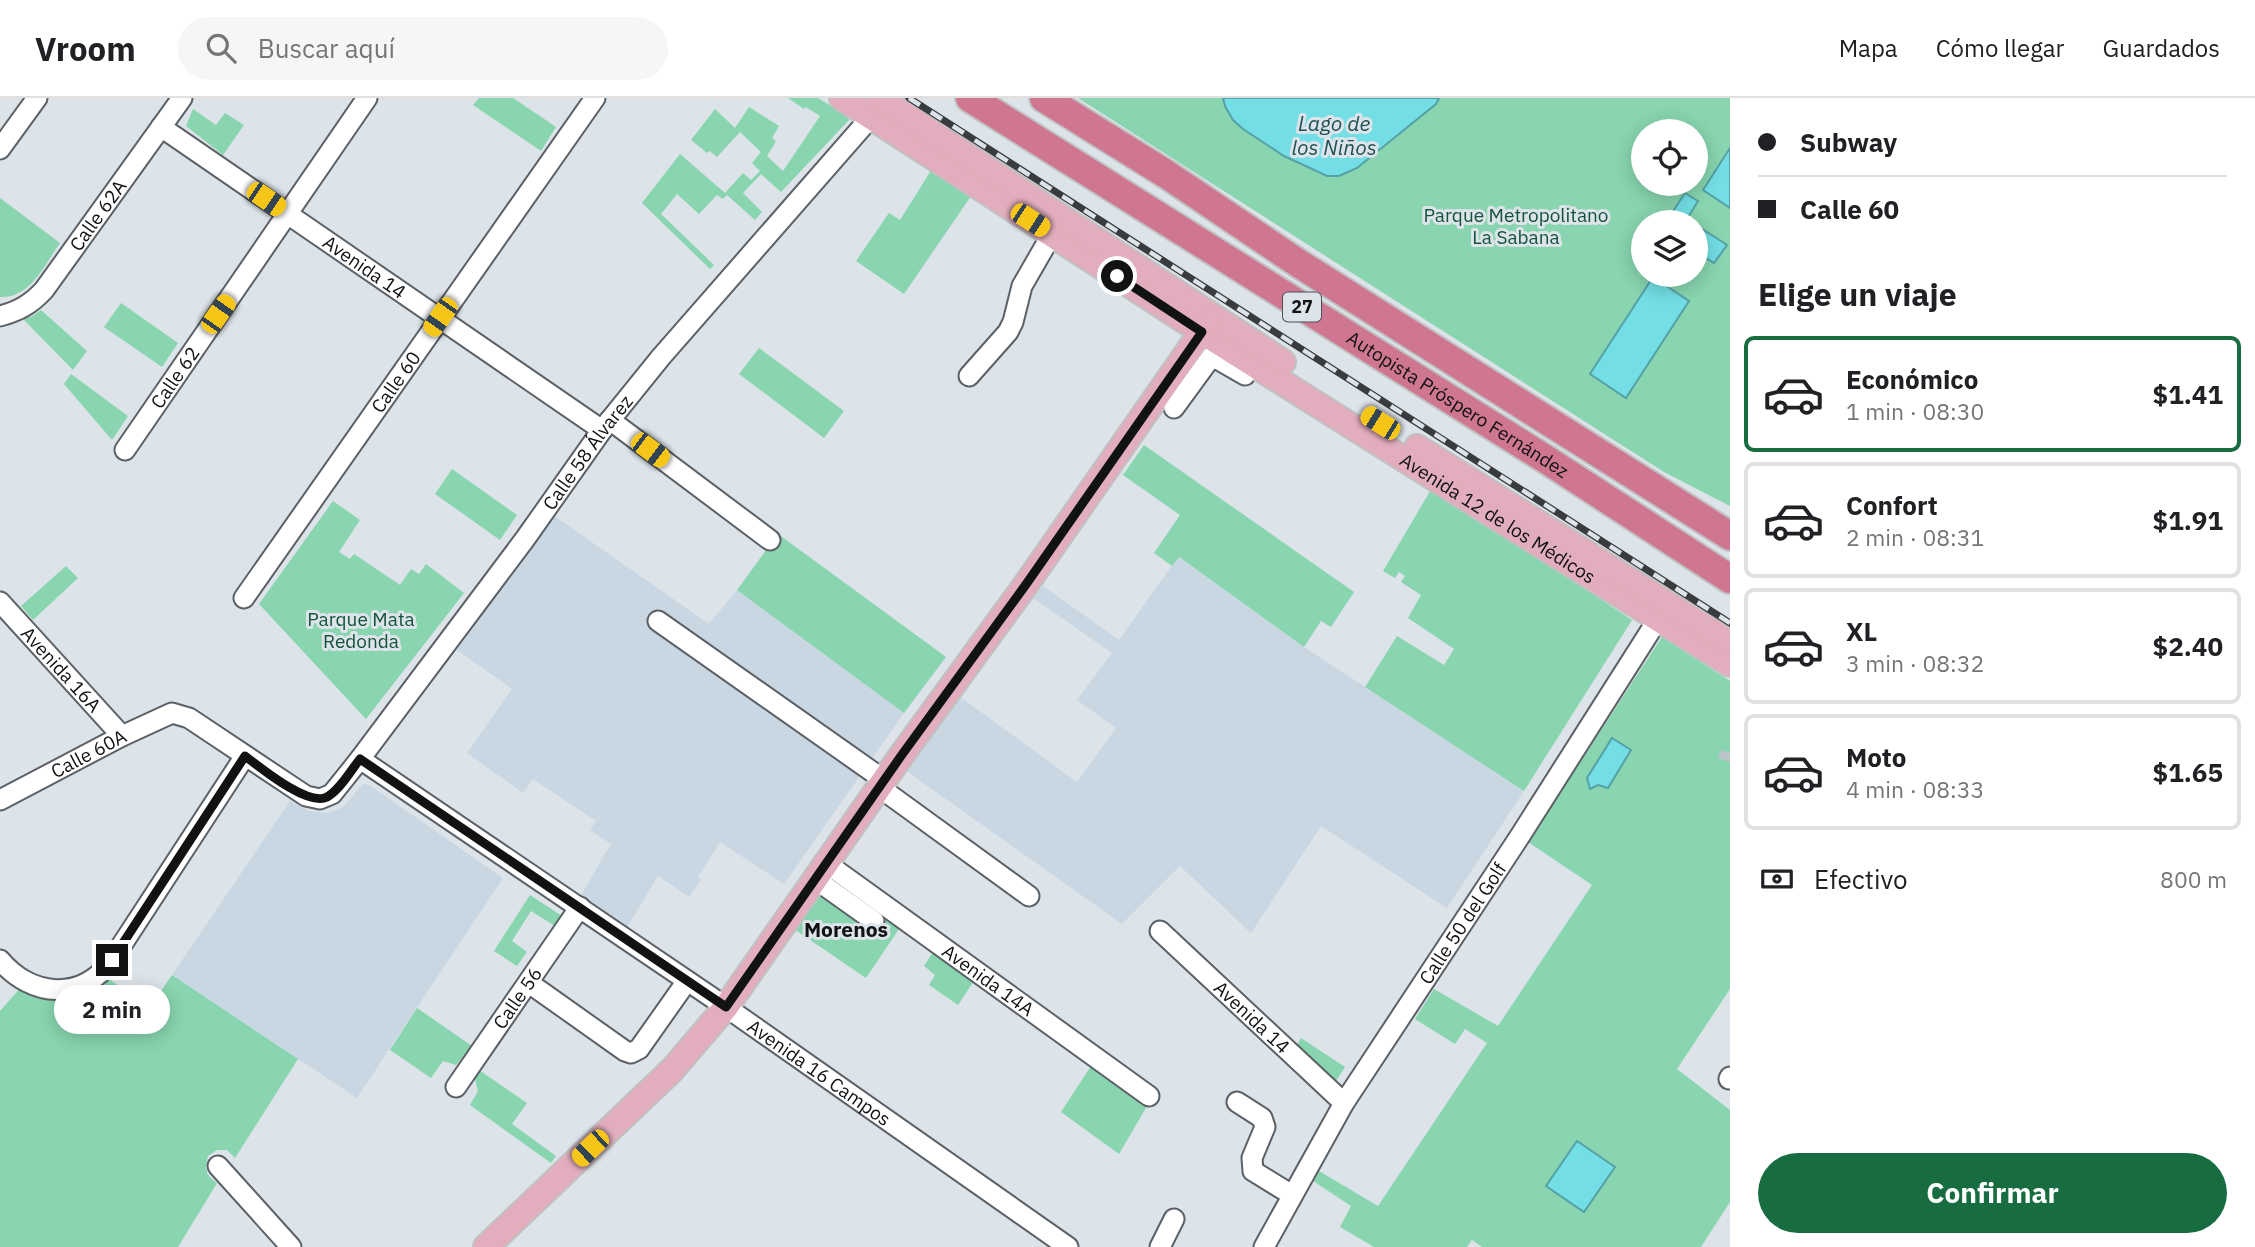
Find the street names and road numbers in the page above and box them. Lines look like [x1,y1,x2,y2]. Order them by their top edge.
street label: Calle 62A [64,175,131,256]
street label: Avenida 14 [318,230,411,304]
road number: 27 [1283,292,1321,322]
street label: Autopista Próspero Fernández [1342,326,1574,483]
street label: Calle 62 [145,342,205,413]
street label: Calle 60 [366,346,426,417]
street label: Calle 58 Álvarez [537,390,638,515]
street label: Avenida 12 de los Médicos [1396,448,1600,589]
street label: Avenida 16A [16,621,106,717]
street label: Calle 60A [47,724,130,783]
street label: Calle 50 del Golf [1414,858,1511,989]
street label: Avenida 14A [938,939,1039,1021]
street label: Calle 56 [488,962,547,1034]
street label: Avenida 14 [1209,976,1295,1058]
street label: Avenida 16 Campos [743,1014,895,1131]

